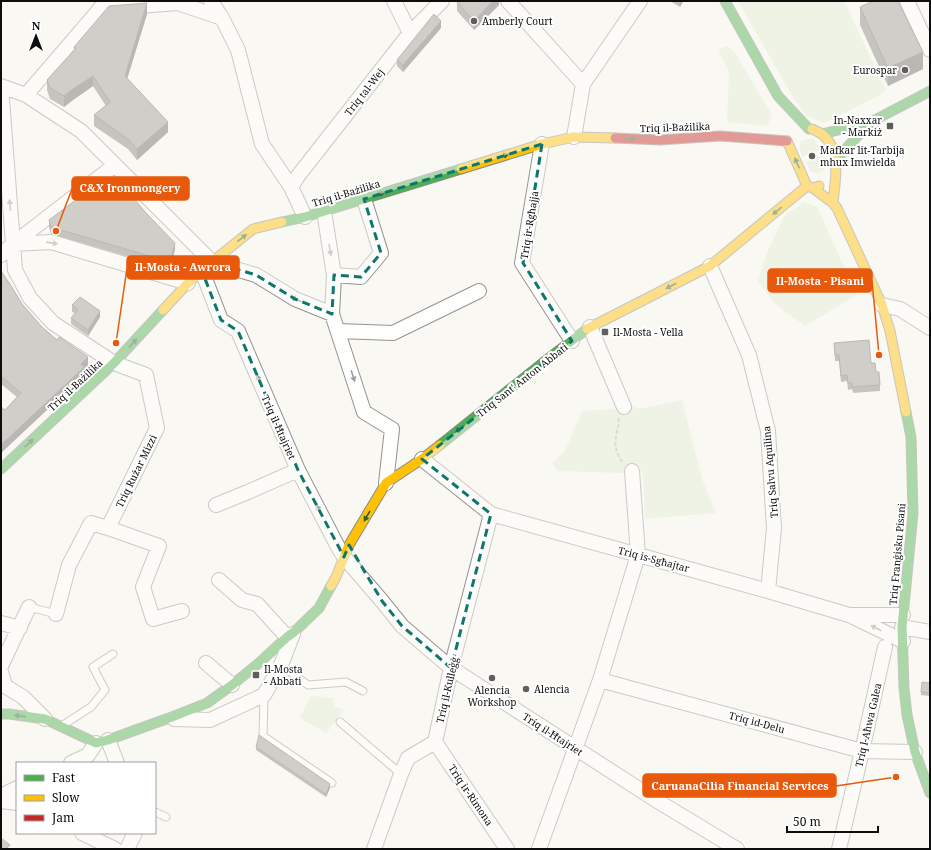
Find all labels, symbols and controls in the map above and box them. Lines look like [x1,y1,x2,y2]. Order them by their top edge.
place label: Amberly Court [482,14,553,28]
north arrow [16,16,56,56]
marker: Amberly Court [469,16,479,26]
text: N [32,18,41,33]
place label: Eurospar [853,63,897,77]
street label: Triq tal-Wej [341,65,387,119]
marker: Eurospar [900,65,910,75]
place label: In-Naxxar - Markiż [834,113,882,139]
street label: Triq il-Bażilika [640,119,711,135]
marker: In-Naxxar - Markiż [885,121,895,131]
one-way arrow [624,136,637,142]
place label: Mafkar lit-Tarbija mhux Imwielda [820,143,905,169]
marker: Mafkar lit-Tarbija mhux Imwielda [807,151,817,161]
one-way arrow [497,153,509,159]
one-way arrow [793,157,799,169]
street label: Triq il-Bażilika [310,176,382,210]
callout: C&X Ironmongery [72,177,189,200]
text: C&X Ironmongery [80,180,181,195]
street label: Triq ir-Rgħajja [517,189,541,260]
one-way arrow [373,191,385,197]
one-way arrow [7,199,14,211]
one-way arrow [772,207,782,216]
one-way arrow [237,233,248,242]
one-way arrow [46,240,58,246]
one-way arrow [327,244,333,256]
callout: Il-Mosta - Awrora [127,256,239,279]
text: Il-Mosta - Awrora [135,259,232,274]
callout: Il-Mosta - Pisani [768,269,872,292]
text: Il-Mosta - Pisani [776,273,864,288]
one-way arrow [665,283,677,289]
one-way arrow [290,296,302,302]
place label: Il-Mosta - Vella [613,325,684,339]
marker: Il-Mosta - Vella [600,327,610,337]
one-way arrow [128,338,137,347]
street label: Triq Sant' Anton Abbati [474,339,571,420]
street label: Triq il-Bażilika [44,356,106,414]
one-way arrow [350,371,356,383]
one-way arrow [256,374,262,385]
street label: Triq il-Ħtajriet [259,393,300,462]
one-way arrow [455,424,466,433]
street label: Triq Salvu Aquilina [759,425,781,519]
street label: Triq Rużar Mizzi [112,431,160,510]
one-way arrow [24,438,35,447]
street label: Triq Franġisku Pisani [886,502,908,606]
one-way arrow [316,505,322,516]
one-way arrow [363,510,370,522]
street label: Triq is-Sgħajtar [617,543,691,575]
one-way arrow [870,625,882,631]
street label: Triq il-Kulleġġ [433,655,462,725]
place label: Il-Mosta - Abbati [264,662,303,688]
marker: Il-Mosta - Abbati [251,670,261,680]
marker: Alencia Workshop [487,673,497,683]
street label: Triq l-Aħwa Galea [851,681,885,769]
place label: Alencia [534,682,570,696]
place label: Alencia Workshop [468,683,516,709]
marker: Alencia [521,684,531,694]
street label: Triq id-Delu [728,708,787,736]
street label: Triq il-Ħtajriet [520,709,586,759]
one-way arrow [14,713,26,719]
legend [16,762,156,834]
street label: Triq ir-Rimona [445,762,497,829]
text: Fast [52,769,75,786]
callout: CaruanaCilia Financial Services [643,774,836,797]
text: CaruanaCilia Financial Services [651,778,829,793]
text: Slow [52,789,80,806]
scale bar [787,808,878,834]
text: Jam [51,809,74,826]
text: 50 m [793,813,821,830]

